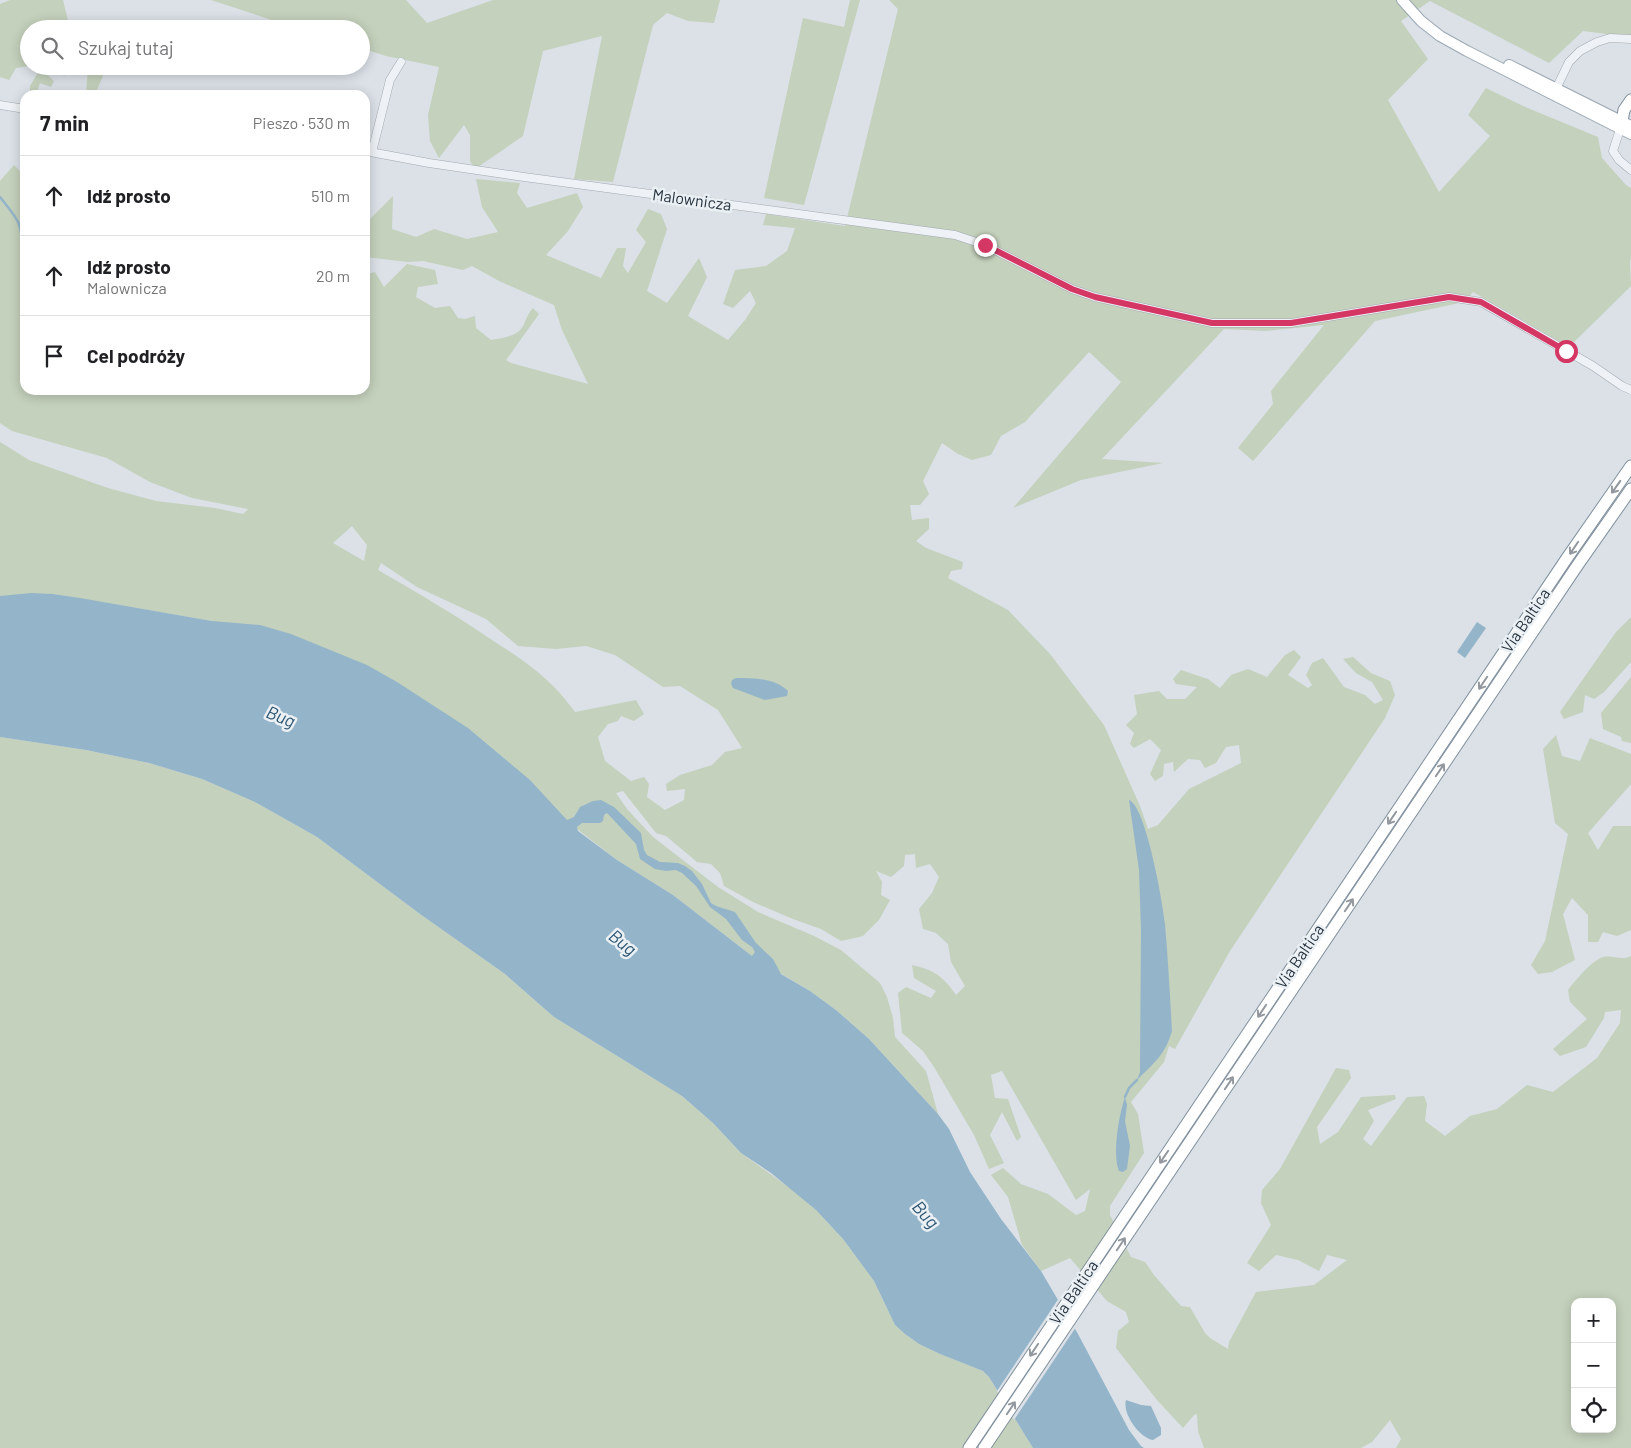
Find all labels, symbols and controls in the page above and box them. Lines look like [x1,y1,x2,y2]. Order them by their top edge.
search box [20,20,370,75]
icon: search [38,34,66,62]
text: Szukaj tutaj [78,36,174,59]
text: 7 min [40,110,89,135]
text: Pieszo · 530 m [253,113,350,132]
icon: ahead [40,182,68,210]
text: Idź prosto [87,184,171,207]
street label: Malownicza [651,184,733,214]
text: 510 m [311,186,350,205]
route end [974,234,997,257]
text: Idź prosto [87,255,171,278]
icon: ahead [40,262,68,290]
text: 20 m [316,266,350,285]
text: Malownicza [87,278,167,297]
route start [1555,340,1578,363]
icon: arrive [40,342,68,370]
text: Cel podróży [87,344,185,367]
one-way arrow [1611,480,1621,494]
one-way arrow [1568,541,1579,555]
street label: Via Baltica [1497,584,1553,656]
one-way arrow [1478,676,1488,690]
water label: Bug [263,700,299,732]
one-way arrow [1434,763,1445,777]
one-way arrow [1387,811,1397,825]
one-way arrow [1344,898,1354,912]
street label: Via Baltica [1271,920,1327,992]
water label: Bug [605,924,641,960]
one-way arrow [1257,1004,1268,1018]
one-way arrow [1224,1077,1234,1091]
one-way arrow [1159,1150,1169,1164]
water label: Bug [908,1196,944,1232]
one-way arrow [1116,1237,1126,1251]
street label: Via Baltica [1045,1256,1101,1328]
map controls [1571,1298,1616,1433]
button: + [1571,1298,1616,1343]
one-way arrow [1029,1343,1040,1357]
button: − [1571,1343,1616,1388]
button: locate [1571,1388,1616,1433]
one-way arrow [1006,1401,1016,1415]

